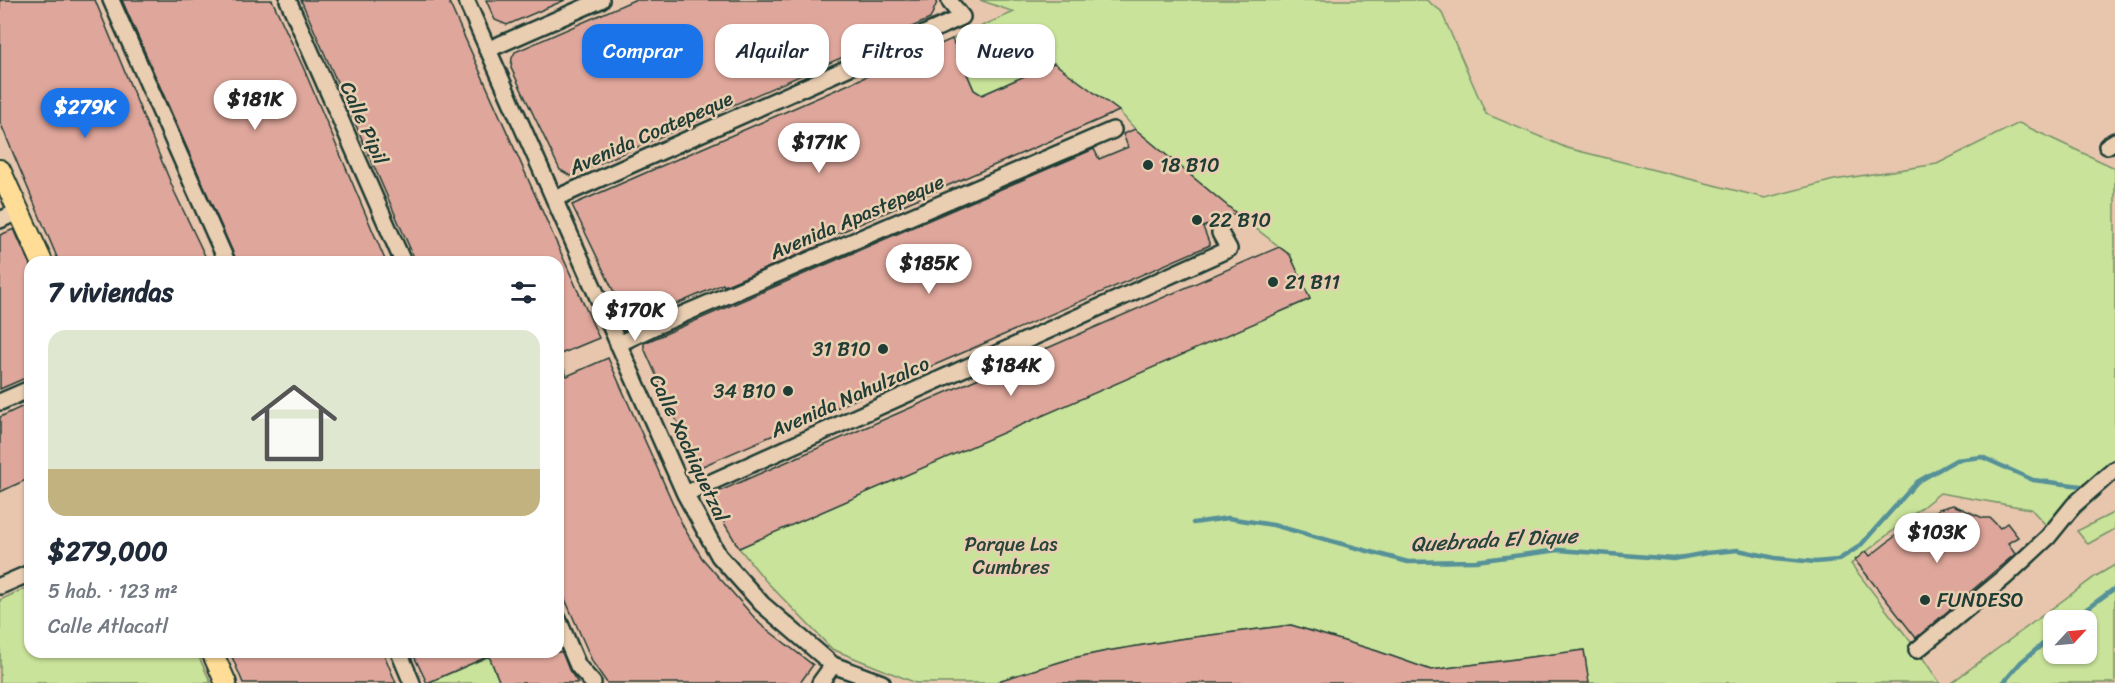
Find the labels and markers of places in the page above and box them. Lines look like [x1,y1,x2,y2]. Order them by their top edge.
pin: $181K [213,80,297,131]
pin: $279K [43,88,127,139]
pin: $171K [777,123,861,174]
place label: 18 B10 [1160,148,1220,183]
marker: 18 B10 [1141,158,1155,172]
place label: 22 B10 [1209,203,1271,238]
marker: 22 B10 [1190,213,1204,227]
pin: $185K [887,244,971,295]
place label: 21 B11 [1285,265,1340,300]
marker: 21 B11 [1266,275,1280,289]
pin: $170K [593,291,677,342]
place label: 31 B10 [812,332,871,367]
marker: 31 B10 [876,342,890,356]
pin: $184K [969,346,1053,397]
place label: 34 B10 [713,374,776,409]
marker: 34 B10 [781,384,795,398]
pin: $103K [1895,513,1979,564]
place label: FUNDESO [1937,583,2024,618]
marker: FUNDESO [1918,593,1932,607]

